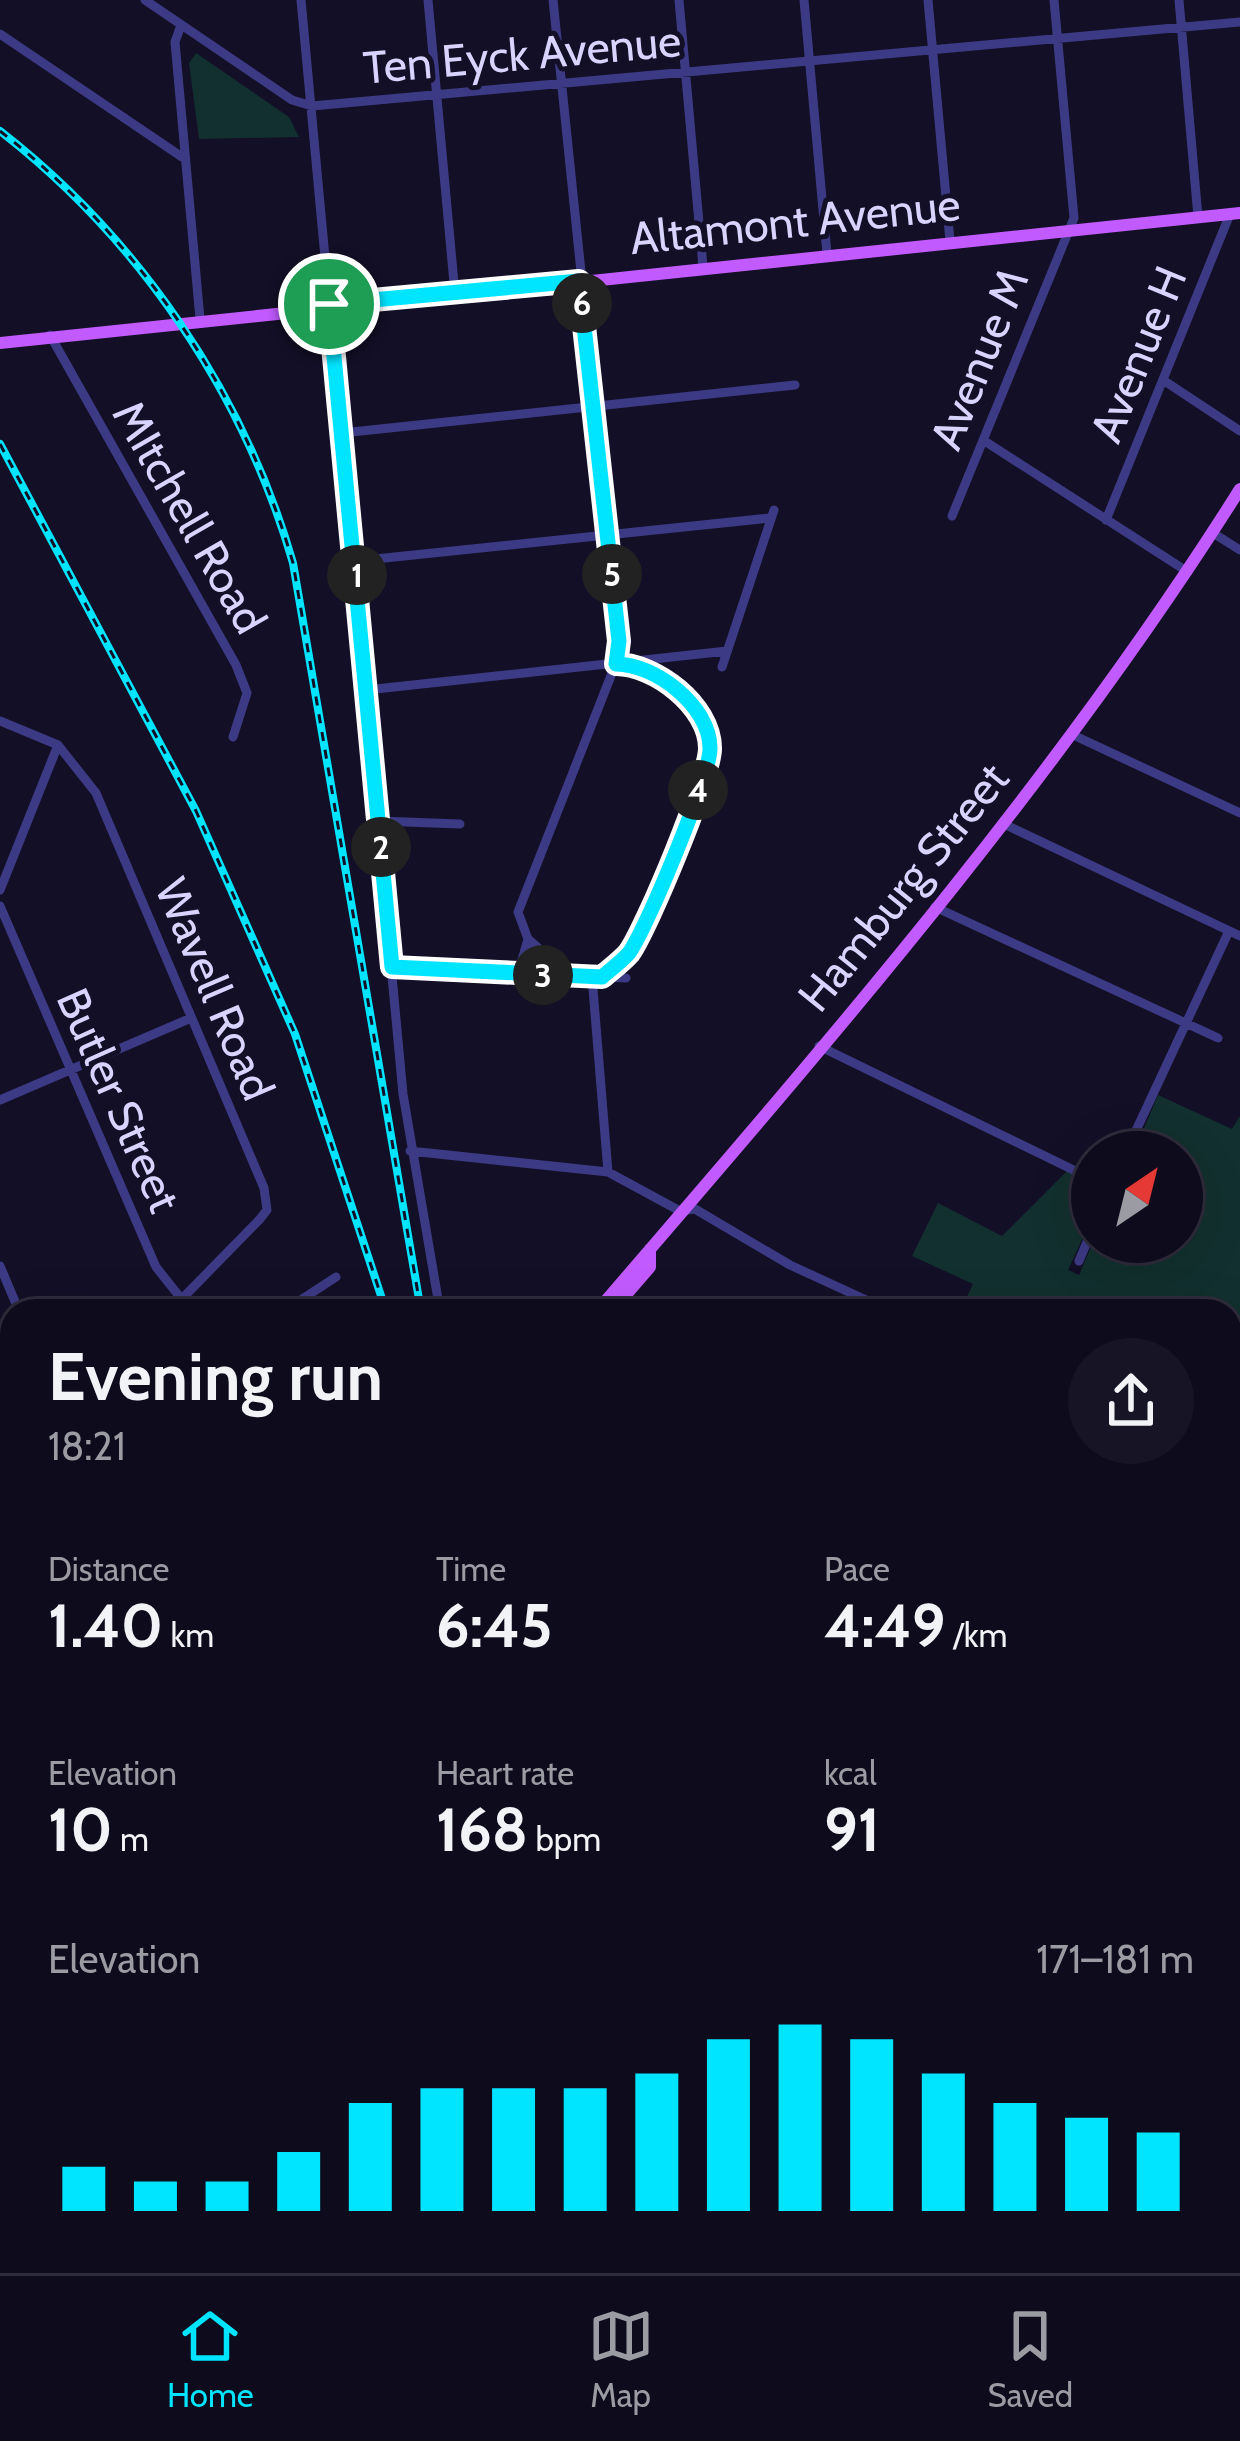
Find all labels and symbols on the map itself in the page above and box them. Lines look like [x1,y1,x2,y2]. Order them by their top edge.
street label: Ten Eyck Avenue [361,13,683,95]
street label: Altamont Avenue [627,177,963,265]
pin [278,253,380,355]
street label: Avenue H [1078,258,1198,450]
street label: Avenue M [918,261,1040,457]
pin: 6 [552,273,612,333]
street label: MItchell Road [102,391,278,643]
pin: 5 [582,544,642,604]
pin: 1 [327,545,387,605]
street label: Hamburg Street [787,752,1019,1022]
pin: 4 [668,760,728,820]
pin: 2 [351,817,411,877]
street label: Wavell Road [144,870,286,1108]
pin: 3 [513,945,573,1005]
street label: Butler Street [46,980,192,1220]
north arrow [1071,1131,1203,1263]

